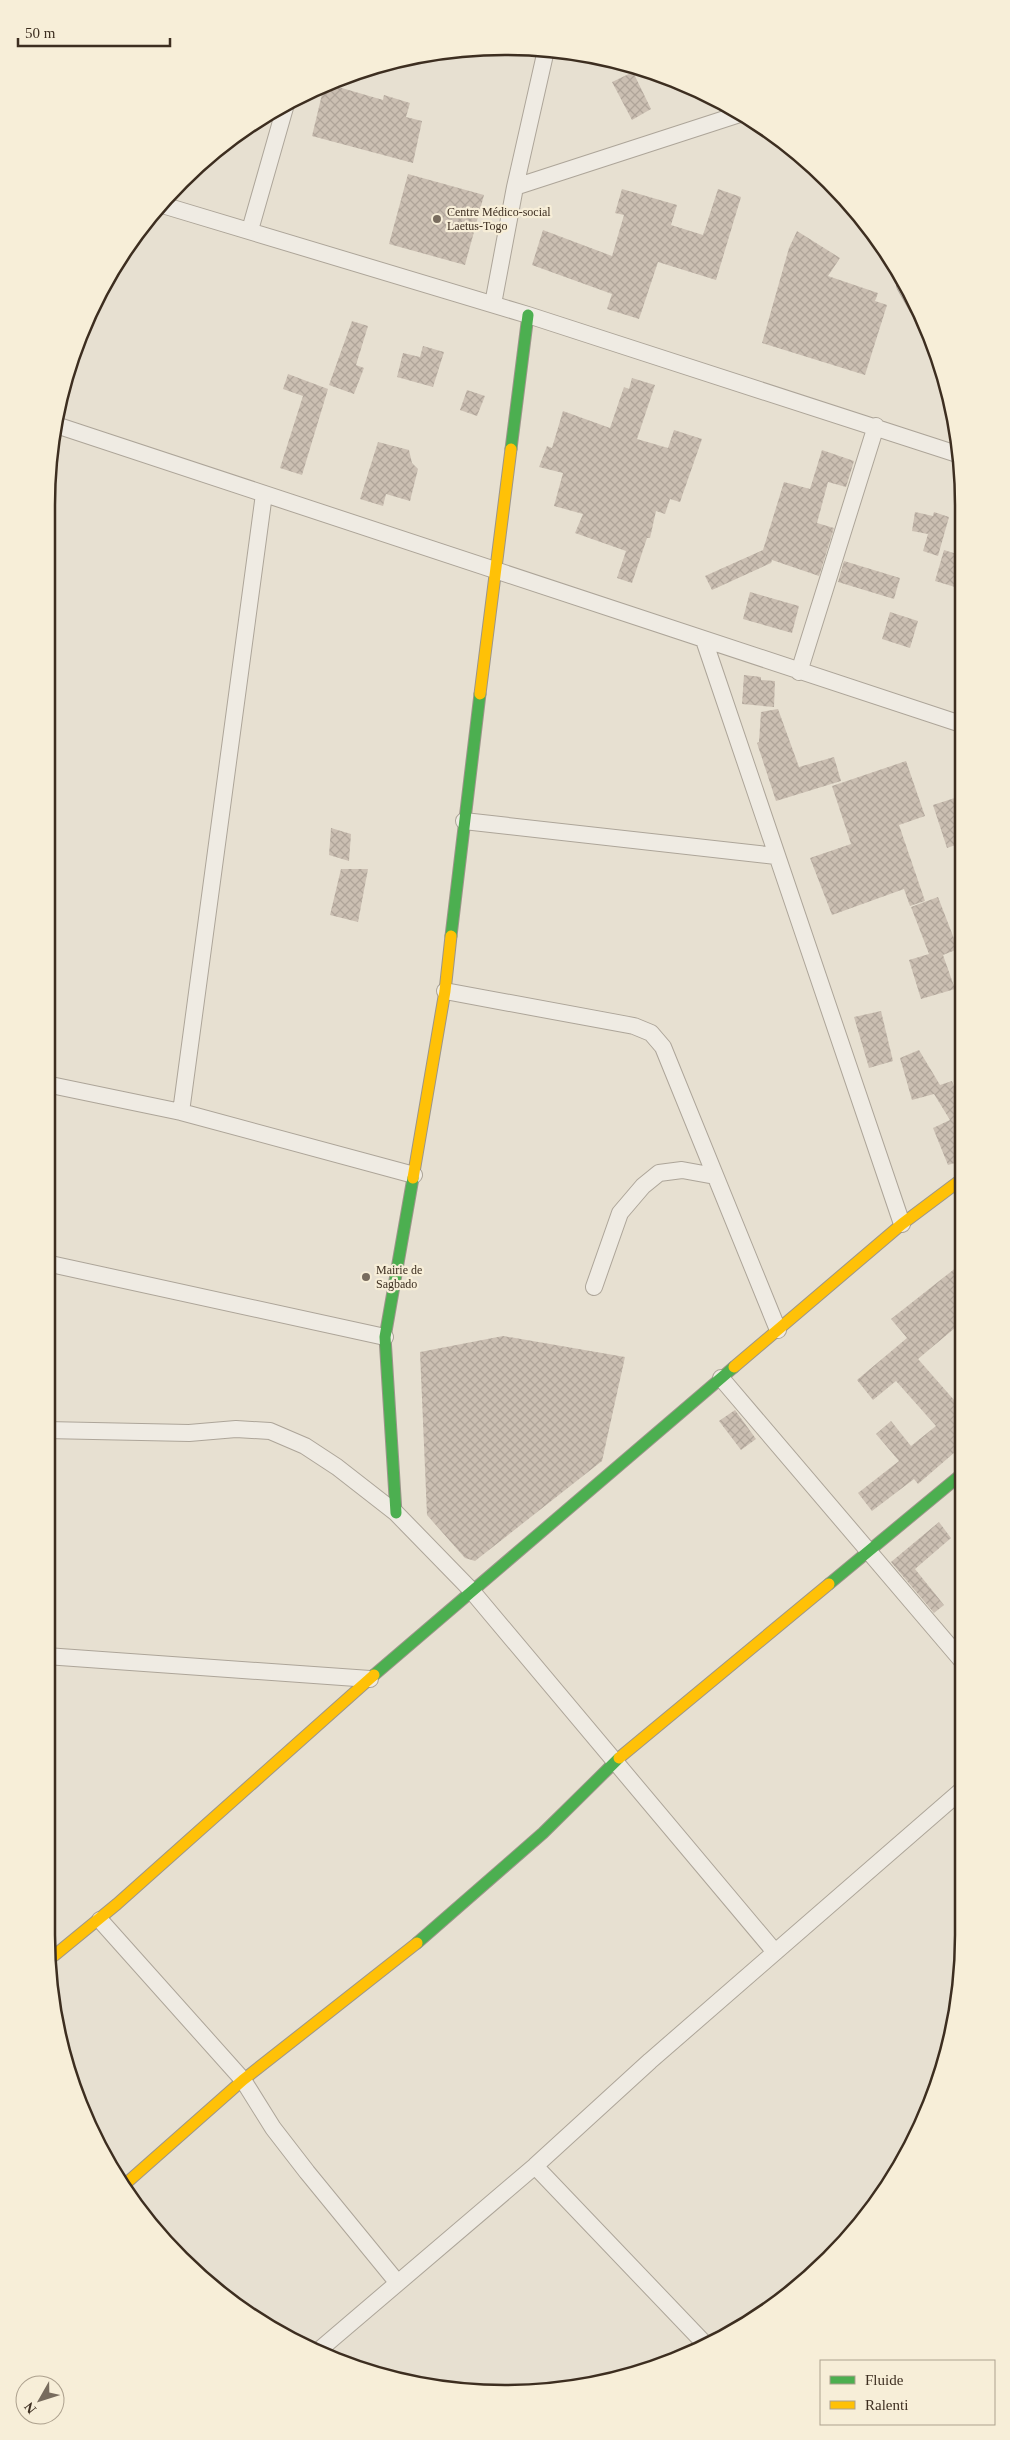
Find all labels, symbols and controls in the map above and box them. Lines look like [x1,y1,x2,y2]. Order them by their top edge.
scale bar [18,15,170,47]
text: 50 m [25,25,56,41]
place label: Centre Médico-social Laetus-Togo [447,205,551,233]
marker: Centre Médico-social Laetus-Togo [431,213,443,225]
place label: Mairie de Sagbado [376,1263,422,1291]
marker: Mairie de Sagbado [360,1271,372,1283]
legend [820,2360,995,2425]
text: Fluide [865,2372,904,2388]
north arrow [15,2375,65,2425]
text: Ralenti [865,2397,908,2413]
text: N [21,2399,39,2417]

